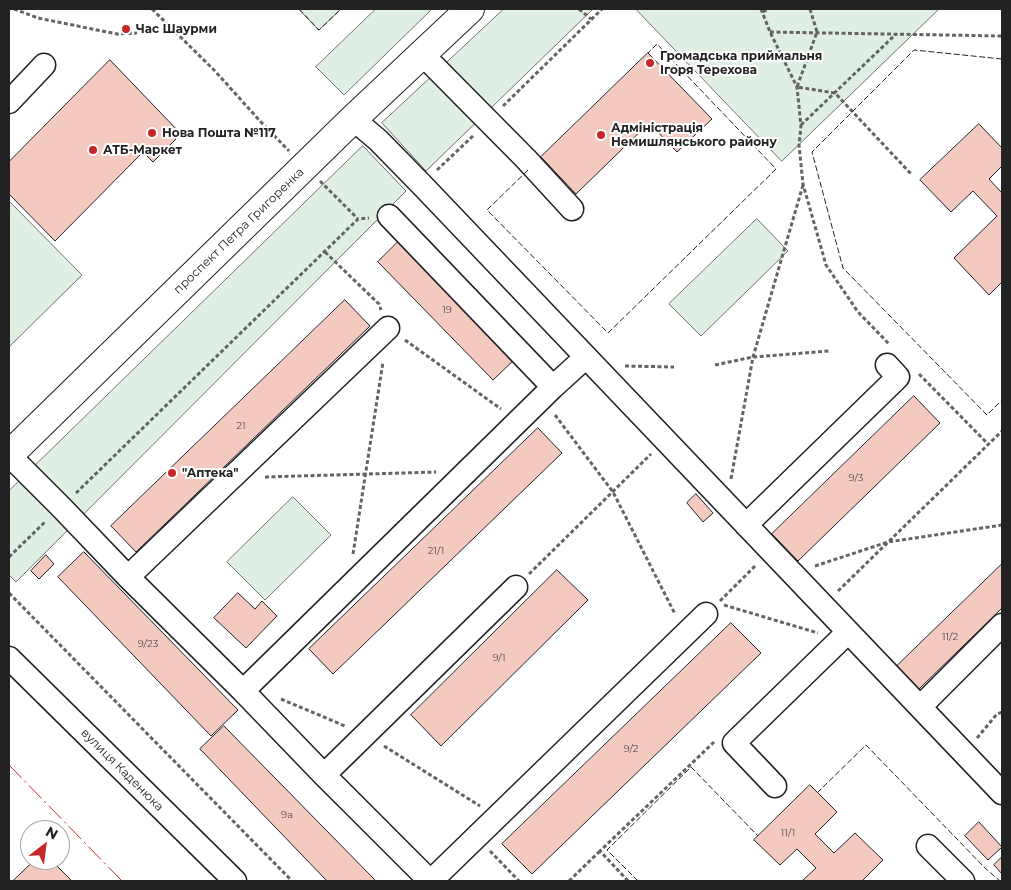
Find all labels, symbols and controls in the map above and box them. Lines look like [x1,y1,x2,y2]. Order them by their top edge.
place label: Час Шаурми [136,22,217,36]
marker: Час Шаурми [120,23,132,35]
place label: Громадська приймальня Ігоря Терехова [660,49,822,77]
marker: Громадська приймальня Ігоря Терехова [644,57,656,69]
place label: Адміністрація Немишлянського району [611,121,777,149]
place label: Нова Пошта №117 [162,126,276,140]
marker: Нова Пошта №117 [146,127,158,139]
marker: Адміністрація Немишлянського району [595,129,607,141]
place label: АТБ-Маркет [103,143,182,157]
marker: АТБ-Маркет [87,144,99,156]
street label: проспект Петра Григоренка [171,165,307,297]
house number: 19 [442,304,452,316]
house number: 21 [236,420,246,432]
place label: "Аптека" [182,466,239,480]
marker: "Аптека" [166,467,178,479]
house number: 9/3 [849,472,863,484]
house number: 21/1 [428,545,444,557]
house number: 11/2 [942,631,958,643]
house number: 9/23 [138,638,158,650]
house number: 9/1 [492,652,506,664]
street label: вулиця Каденюка [78,726,166,814]
house number: 9/2 [624,743,638,755]
house number: 9а [281,809,293,821]
north arrow [20,820,70,870]
text: N [43,822,61,843]
house number: 11/1 [781,827,795,839]

